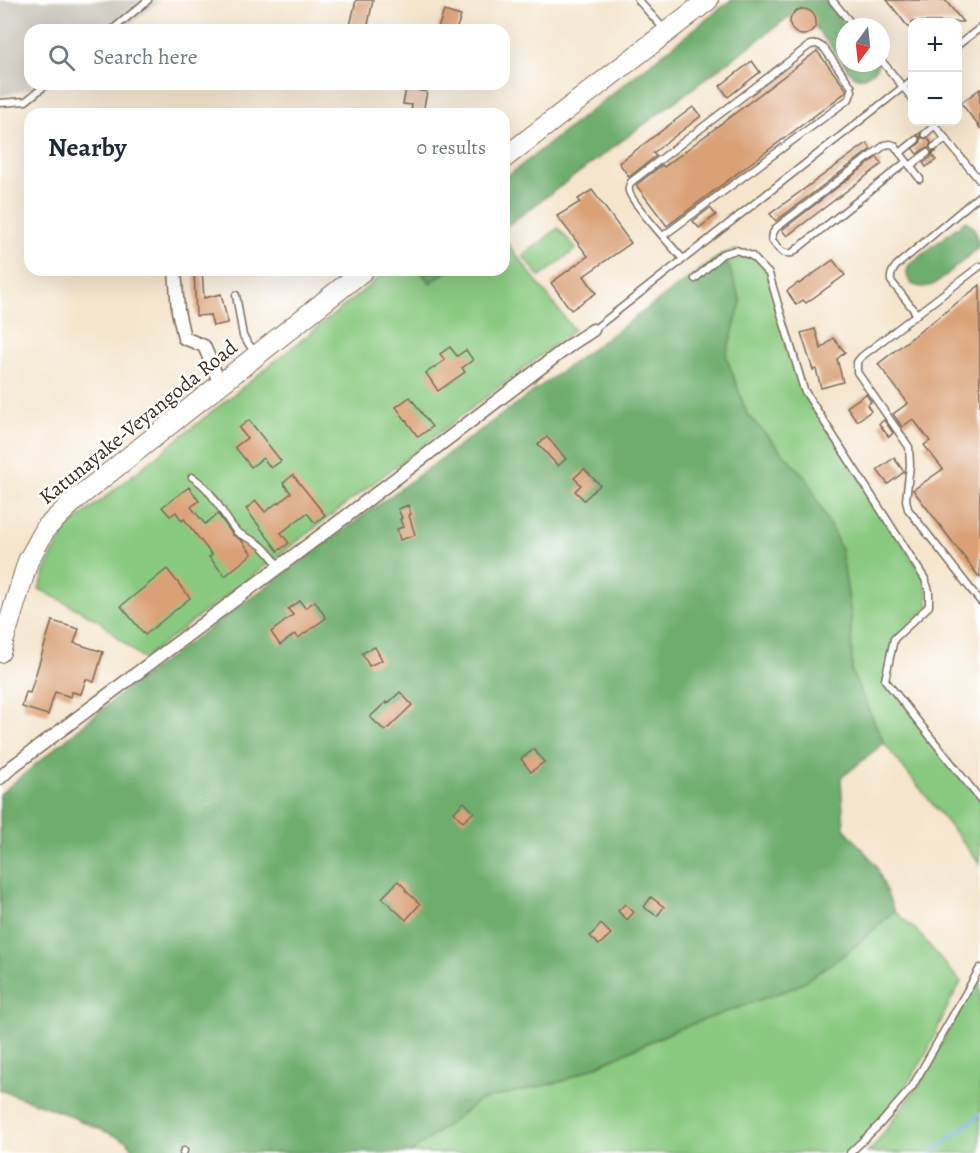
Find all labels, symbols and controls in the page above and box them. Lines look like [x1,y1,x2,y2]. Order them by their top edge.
north arrow [836,18,890,72]
map controls [908,18,962,126]
button: + [908,18,962,72]
search box [24,24,510,90]
icon: search [45,41,78,74]
text: Search here [93,42,198,72]
button: − [908,72,962,126]
text: Nearby [48,130,127,165]
text: 0 results [417,134,486,161]
street label: Katunayake-Veyangoda Road [33,333,243,511]

